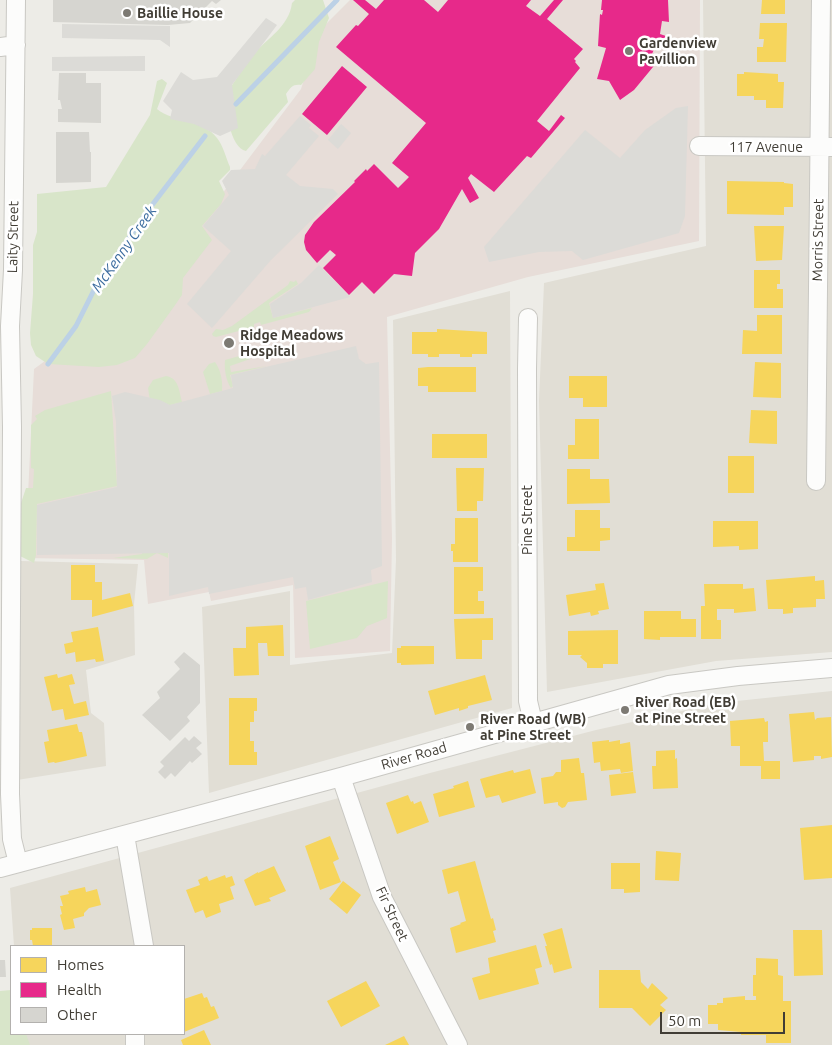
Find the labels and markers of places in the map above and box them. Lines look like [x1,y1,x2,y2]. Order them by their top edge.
place label: Baillie House [137,5,223,21]
marker: Baillie House [121,7,133,19]
place label: Gardenview Pavillion [639,35,717,68]
marker: Gardenview Pavillion [623,45,635,57]
place label: Ridge Meadows Hospital [240,327,343,360]
marker: Ridge Meadows Hospital [222,336,236,350]
place label: River Road (EB) at Pine Street [635,694,736,726]
marker: River Road (EB) at Pine Street [619,704,631,716]
place label: River Road (WB) at Pine Street [480,711,586,744]
marker: River Road (WB) at Pine Street [464,721,476,733]

